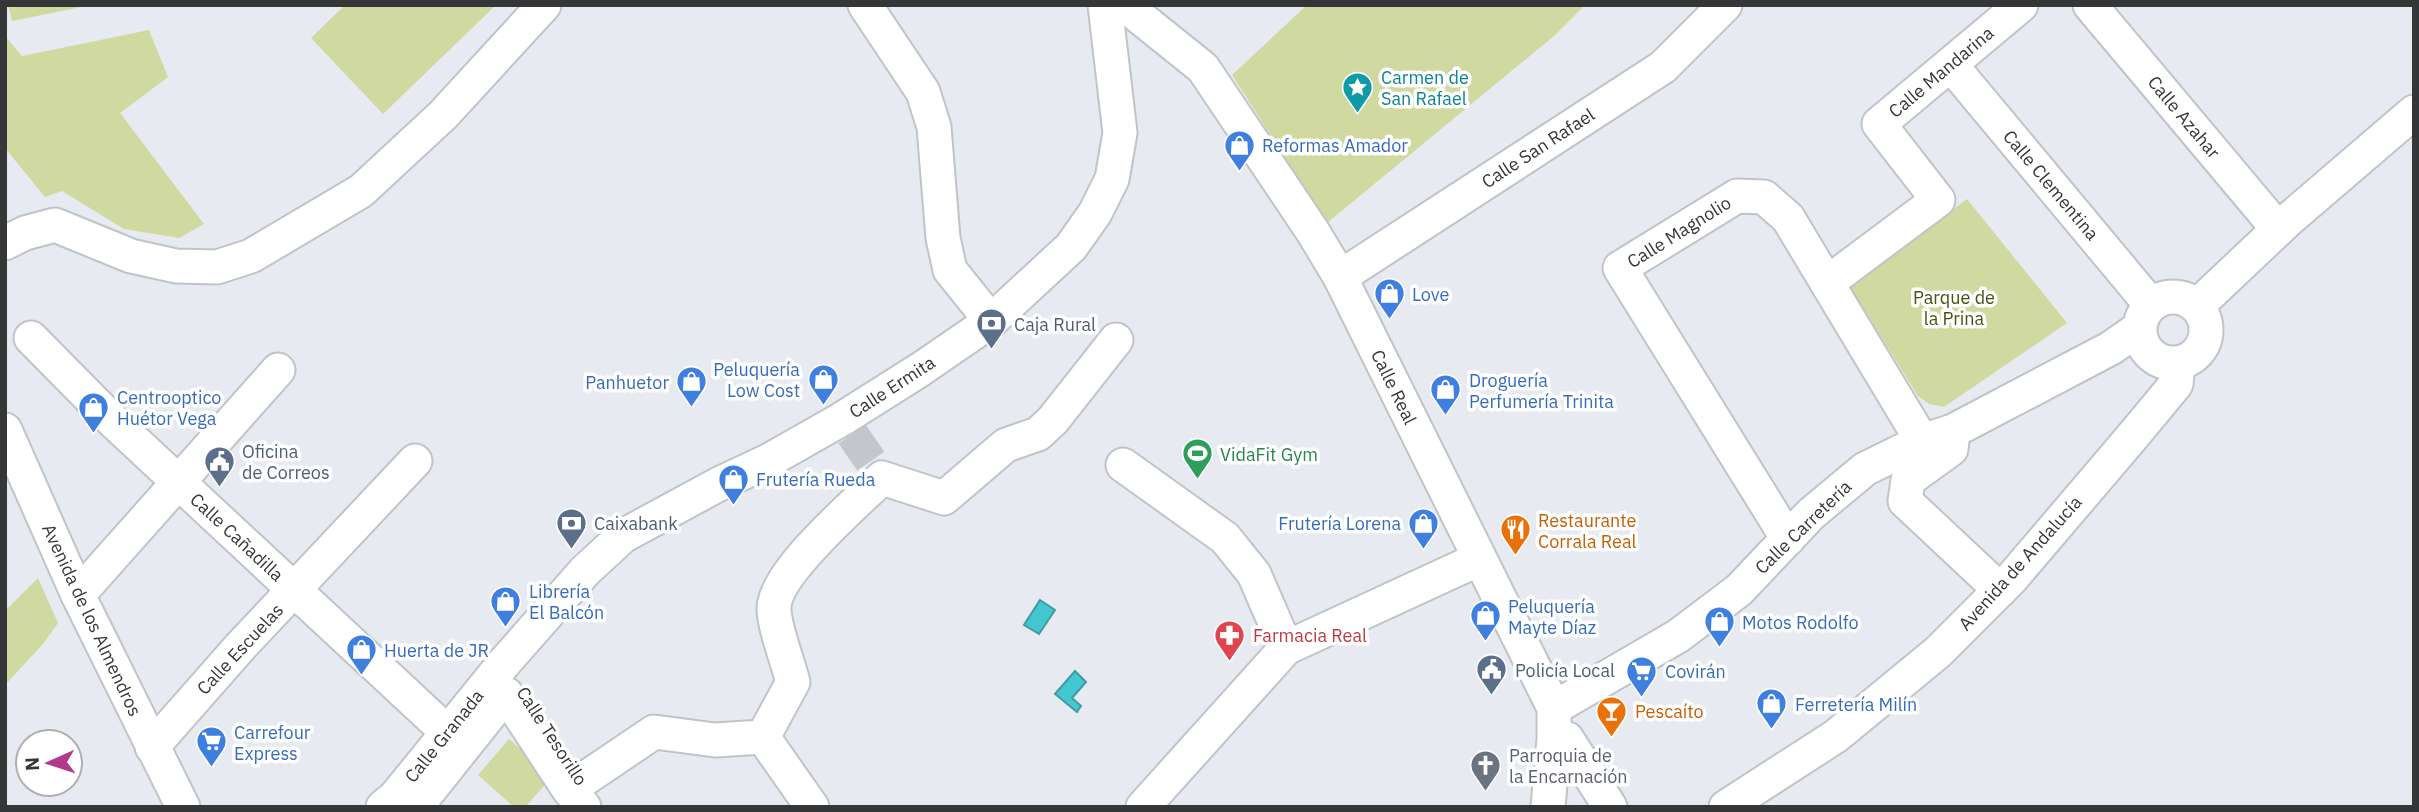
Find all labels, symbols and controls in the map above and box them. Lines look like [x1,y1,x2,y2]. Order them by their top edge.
street label: Calle Mandarina [1884,21,1999,123]
place label: Carmen de San Rafael [1381,66,1469,110]
place icon: Carmen de San Rafael [1341,70,1375,114]
street label: Calle Azahar [2143,71,2225,163]
street label: Calle San Rafael [1477,103,1599,193]
street label: Calle Clementina [1998,125,2104,245]
shop icon: Reformas Amador [1222,128,1256,172]
place label: Reformas Amador [1262,134,1408,157]
street label: Calle Magnolio [1623,191,1735,273]
shop icon: Love [1372,277,1406,321]
place label: Love [1412,283,1449,306]
park label: Parque de la Prina [1913,286,1995,330]
bank icon: Caja Rural [974,307,1008,351]
place label: Caja Rural [1014,313,1096,336]
street label: Calle Real [1366,346,1422,428]
street label: Calle Ermita [845,350,940,423]
place label: Peluquería Low Cost [713,358,800,402]
shop icon: Peluquería Low Cost [806,362,840,406]
shop icon: Panhuetor [675,365,709,409]
place label: Droguería Perfumería Trinita [1469,369,1614,413]
place label: Panhuetor [585,371,669,394]
shop icon: Droguería Perfumería Trinita [1429,373,1463,417]
place label: Centrooptico Huétor Vega [117,386,221,430]
shop icon: Centrooptico Huétor Vega [77,390,111,434]
sports icon: VidaFit Gym [1180,437,1214,481]
place label: Oficina de Correos [242,440,330,484]
place label: VidaFit Gym [1220,443,1318,466]
public building icon: Oficina de Correos [202,444,236,488]
shop icon: Frutería Rueda [716,462,750,506]
place label: Frutería Rueda [756,468,876,491]
street label: Calle Carretería [1750,475,1856,579]
street label: Calle Cañadilla [185,488,289,586]
street label: Avenida de Andalucía [1953,491,2087,635]
bank icon: Caixabank [554,506,588,550]
shop icon: Frutería Lorena [1407,506,1441,550]
place label: Restaurante Corrala Real [1538,509,1637,553]
place label: Caixabank [594,512,678,535]
place label: Frutería Lorena [1278,512,1401,535]
restaurant icon: Restaurante Corrala Real [1498,513,1532,557]
street label: Avenida de los Almendros [37,520,147,720]
place label: Librería El Balcón [529,580,604,624]
shop icon: Librería El Balcón [489,584,523,628]
place label: Peluquería Mayte Díaz [1508,595,1596,639]
street label: Calle Escuelas [192,599,288,699]
shop icon: Peluquería Mayte Díaz [1468,599,1502,643]
shop icon: Motos Rodolfo [1702,605,1736,649]
place label: Motos Rodolfo [1742,611,1859,634]
pharmacy icon: Farmacia Real [1213,618,1247,662]
place label: Farmacia Real [1253,624,1367,647]
shop icon: Huerta de JR [344,633,378,677]
place label: Huerta de JR [384,639,489,662]
public building icon: Policía Local [1475,653,1509,697]
supermarket icon: Covirán [1625,654,1659,698]
place label: Policía Local [1515,659,1615,682]
place label: Covirán [1665,660,1726,683]
street label: Calle Tesorillo [511,682,593,790]
street label: Calle Granada [399,684,489,787]
shop icon: Ferretería Milín [1755,687,1789,731]
place label: Ferretería Milín [1795,693,1917,716]
bar icon: Pescaíto [1595,694,1629,738]
place label: Pescaíto [1635,700,1704,723]
place label: Carrefour Express [234,721,311,765]
supermarket icon: Carrefour Express [194,725,228,769]
north arrow [14,728,84,798]
place label: Parroquia de la Encarnación [1509,744,1627,788]
church icon: Parroquia de la Encarnación [1469,748,1503,792]
text: N [20,756,44,771]

